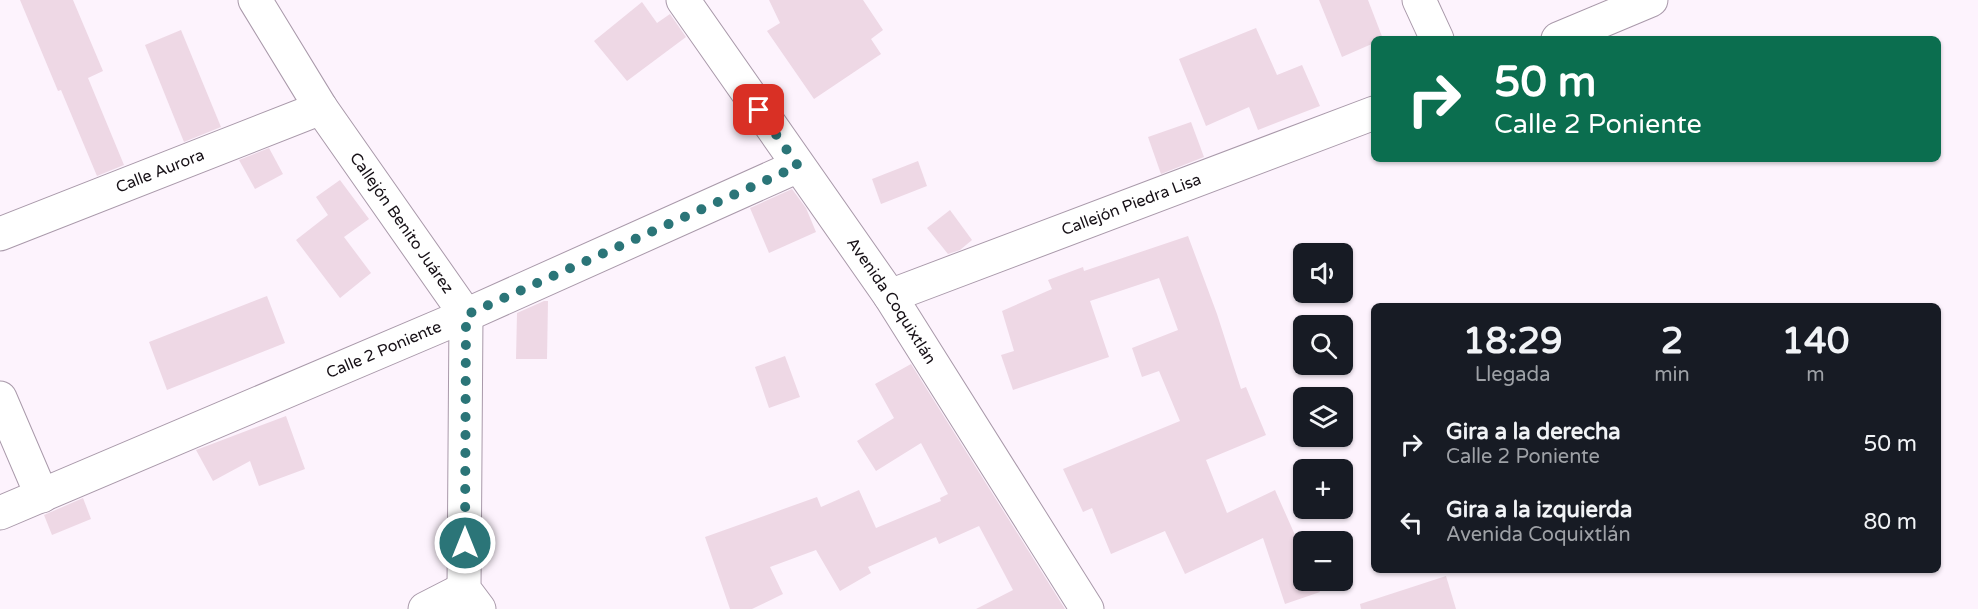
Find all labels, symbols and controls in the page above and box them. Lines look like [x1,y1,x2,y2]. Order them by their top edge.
text: 50 m [1494,57,1596,108]
icon: right [1395,60,1473,138]
pin [733,84,784,135]
icon: arrive [742,93,775,126]
text: Calle 2 Poniente [1494,108,1702,141]
street label: Calle Aurora [113,145,207,198]
street label: Callejón Benito Juárez [345,149,458,297]
street label: Callejón Piedra Lisa [1059,169,1204,240]
street label: Avenida Coquixtlán [842,234,940,368]
map controls [1293,243,1353,591]
button: sound [1293,243,1353,303]
button: search [1293,315,1353,375]
street label: Calle 2 Poniente [323,317,444,383]
text: 18:29 [1463,320,1563,363]
text: 2 [1661,320,1683,363]
text: 140 [1781,320,1849,363]
text: Llegada [1475,363,1550,387]
text: min [1654,363,1690,387]
text: m [1806,363,1825,387]
button: layers [1293,387,1353,447]
text: Gira a la derecha [1446,419,1621,445]
icon: right [1395,428,1428,461]
text: 50 m [1863,431,1917,457]
text: Calle 2 Poniente [1446,445,1600,469]
button: + [1293,459,1353,519]
text: Gira a la izquierda [1446,497,1632,523]
icon: left [1395,506,1428,539]
text: 80 m [1863,509,1917,535]
position arrow [433,511,497,575]
text: Avenida Coquixtlán [1446,523,1631,547]
button: − [1293,531,1353,591]

